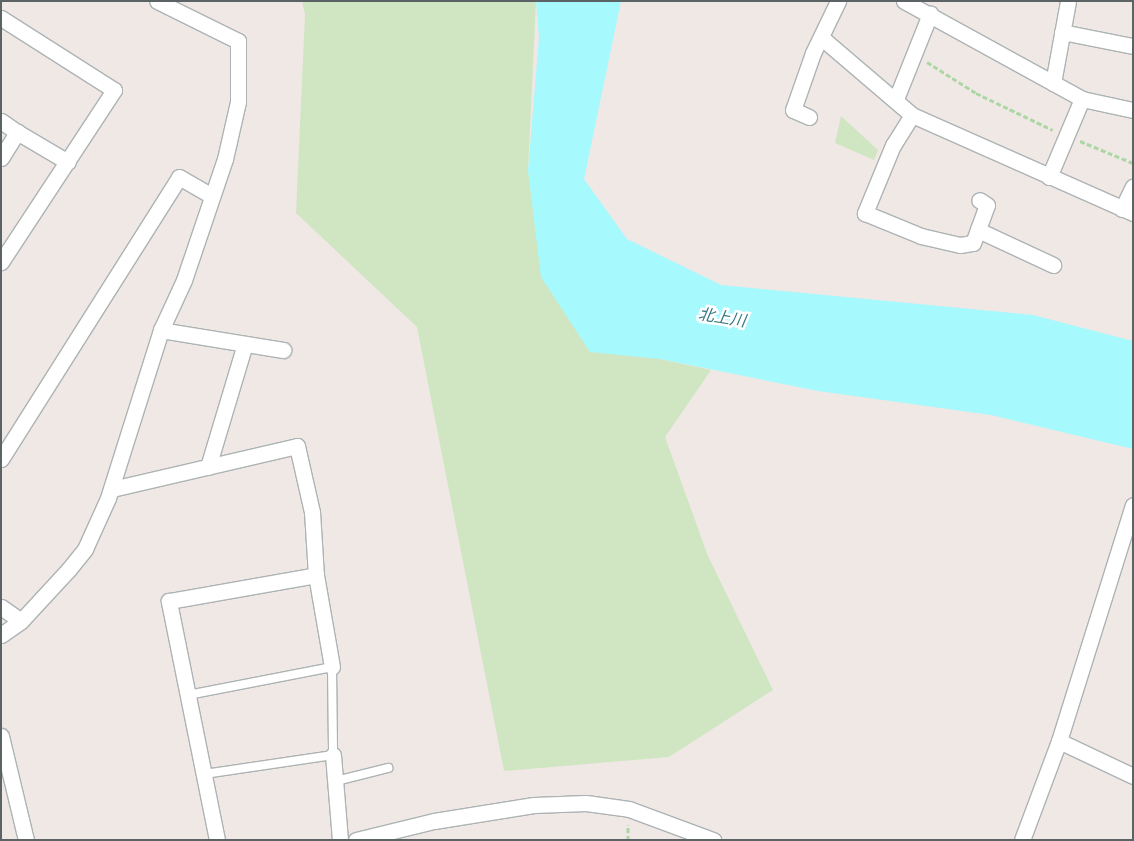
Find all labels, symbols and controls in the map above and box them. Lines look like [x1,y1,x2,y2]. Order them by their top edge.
water label: 北上川 [697,304,747,330]

